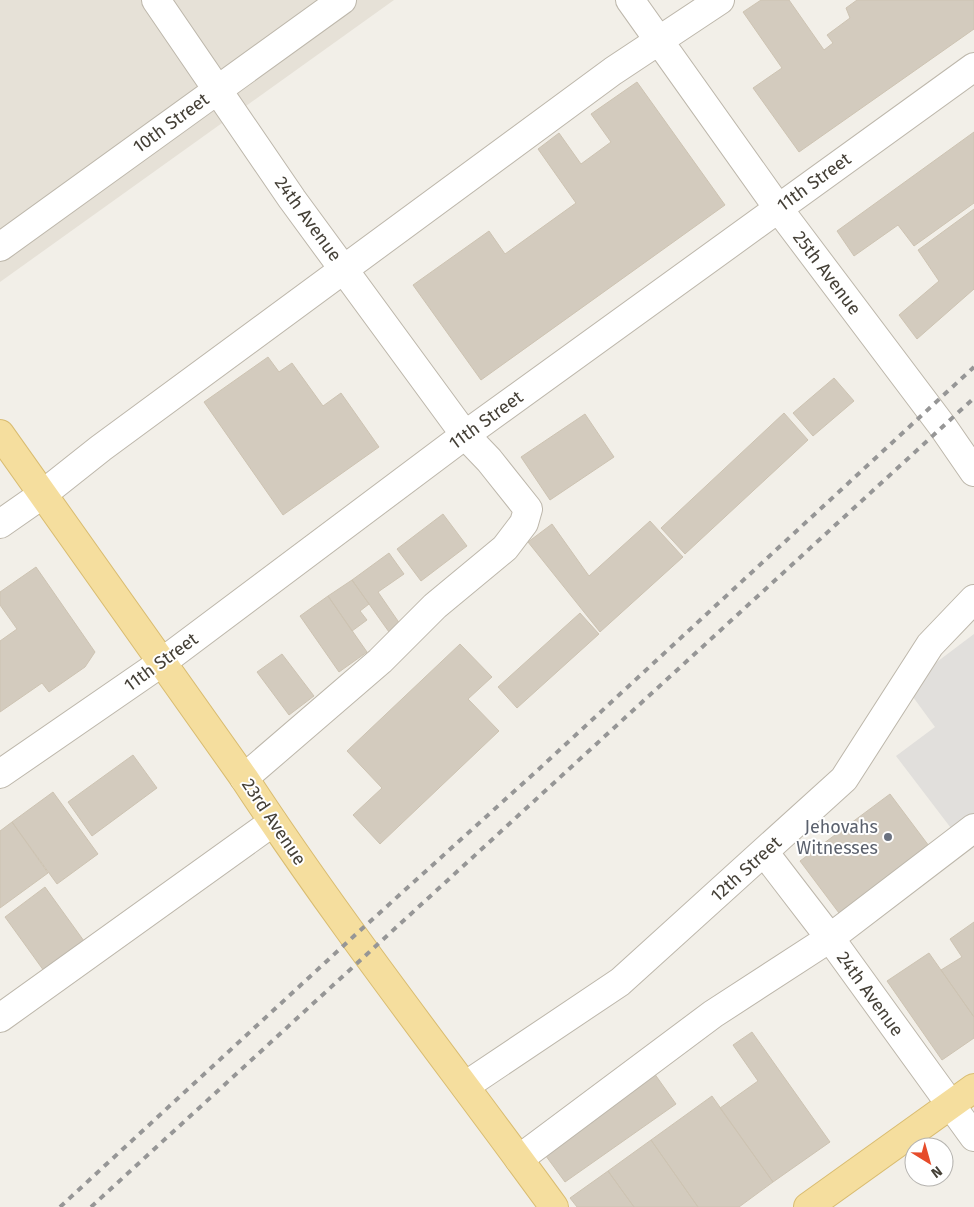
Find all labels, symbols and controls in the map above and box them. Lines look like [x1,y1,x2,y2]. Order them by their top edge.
street label: 10th Street [129,88,214,158]
street label: 11th Street [773,148,856,216]
street label: 24th Avenue [270,172,346,266]
street label: 25th Avenue [788,227,866,319]
street label: 11th Street [445,386,528,454]
street label: 11th Street [120,628,203,696]
street label: 23rd Avenue [237,775,311,869]
place label: Jehovahs Witnesses [796,816,878,859]
street label: 12th Street [706,831,786,906]
marker: Jehovahs Witnesses [882,831,894,843]
street label: 24th Avenue [832,947,908,1041]
north arrow [904,1137,954,1187]
text: N [928,1162,945,1182]

